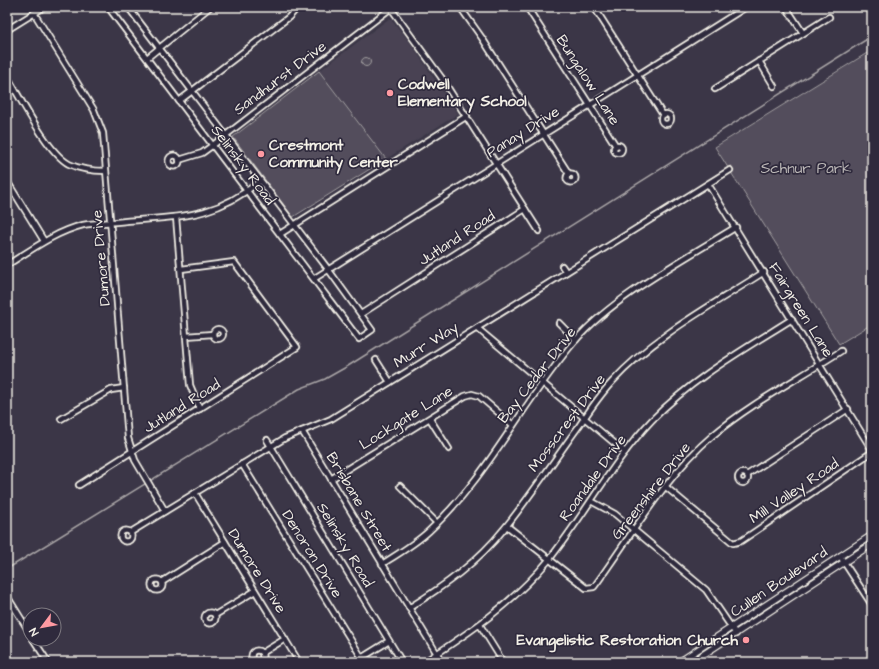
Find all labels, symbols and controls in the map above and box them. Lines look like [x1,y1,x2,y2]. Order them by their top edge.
street label: Bungalow Lane [550,31,625,130]
street label: Sandhurst Drive [229,36,331,120]
place label: Codwell Elementary School [398,74,527,113]
marker: Codwell Elementary School [385,88,395,98]
street label: Panay Drive [482,101,564,164]
street label: Selinsky Road [205,121,280,210]
place label: Crestmont Community Center [269,135,399,174]
marker: Crestmont Community Center [256,149,266,159]
park label: Schnur Park [761,158,851,179]
street label: Jutland Road [415,205,500,271]
street label: Dumore Drive [86,209,116,307]
street label: Fairgreen Lane [763,259,839,362]
street label: Murr Way [390,317,463,374]
street label: Bay Cedar Drive [493,322,582,428]
street label: Mosscrest Drive [523,370,611,476]
street label: Jutland Road [139,374,225,438]
street label: Lockgate Lane [355,381,457,456]
street label: Roandale Drive [554,430,632,526]
street label: Greenshire Drive [606,438,696,544]
street label: Brisbane Street [321,448,397,556]
street label: Mill Valley Road [745,453,844,530]
street label: Selinsky Road [311,499,379,592]
street label: Denoron Drive [277,506,347,602]
street label: Dumore Drive [223,525,291,617]
street label: Cullen Boulevard [726,541,832,622]
north arrow [22,607,62,647]
text: N [26,625,42,639]
place label: Evangelistic Restoration Church [516,630,739,653]
marker: Evangelistic Restoration Church [741,635,751,645]

